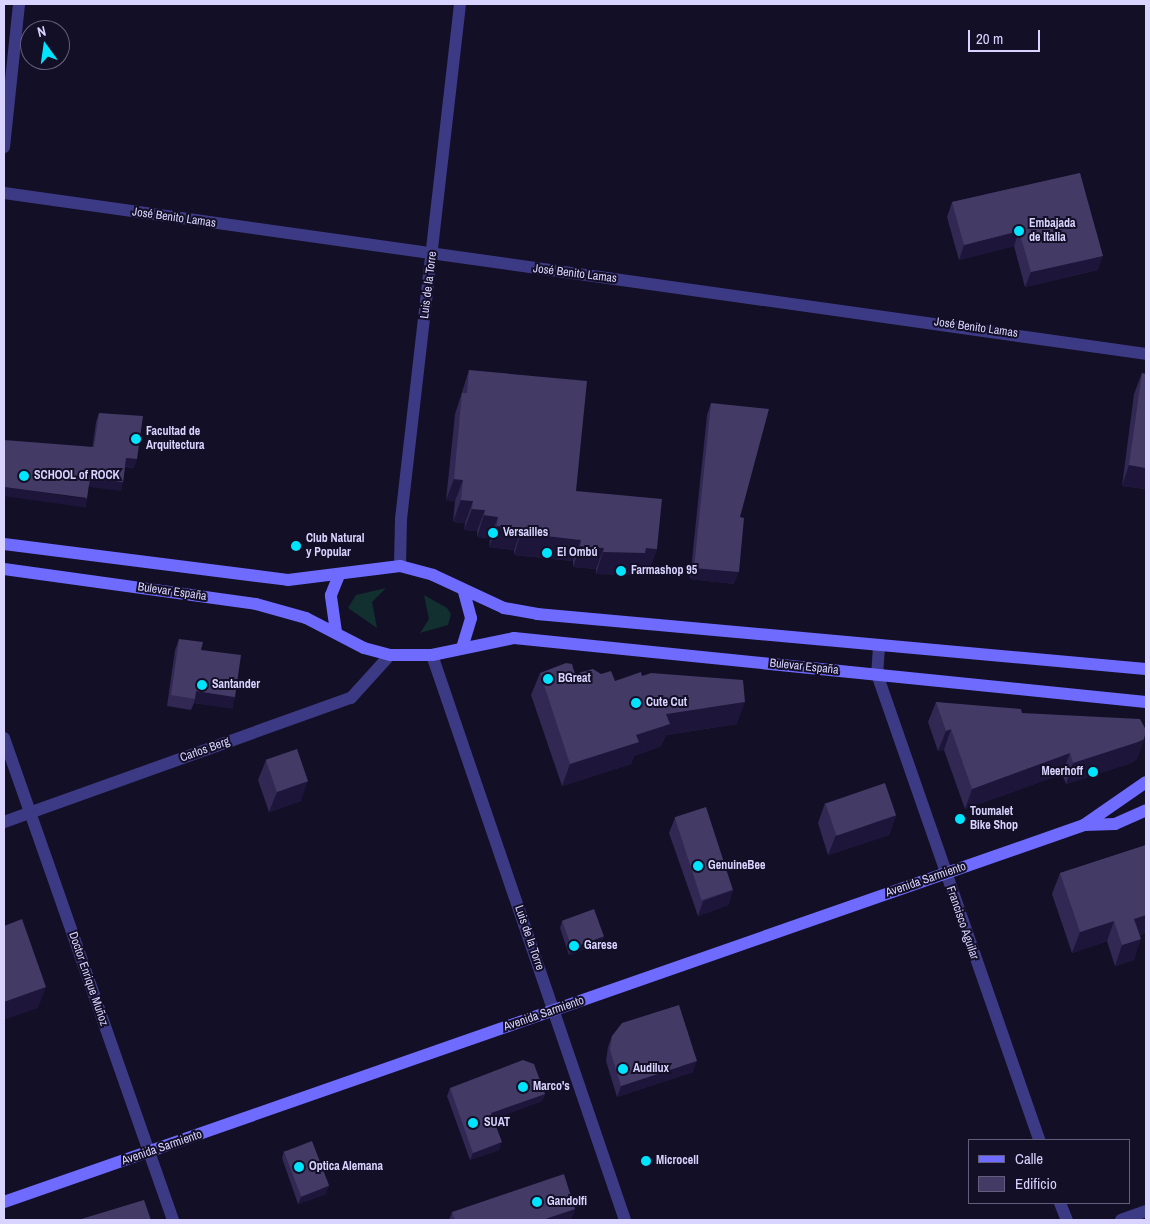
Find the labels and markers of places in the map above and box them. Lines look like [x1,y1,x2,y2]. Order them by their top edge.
place label: Embajada de Italia [1029,217,1075,245]
marker: Embajada de Italia [1013,225,1025,237]
place label: Facultad de Arquitectura [146,425,204,453]
marker: Facultad de Arquitectura [130,433,142,445]
place label: SCHOOL of ROCK [34,469,120,483]
marker: SCHOOL of ROCK [18,470,30,482]
place label: Versailles [503,526,548,540]
marker: Versailles [487,527,499,539]
place label: Club Natural y Popular [306,532,364,560]
marker: Club Natural y Popular [290,540,302,552]
place label: El Ombú [557,546,597,560]
marker: El Ombú [541,547,553,559]
place label: Farmashop 95 [631,564,697,578]
marker: Farmashop 95 [615,565,627,577]
place label: BGreat [558,672,591,686]
marker: BGreat [542,673,554,685]
place label: Santander [212,678,260,692]
marker: Santander [196,679,208,691]
place label: Cute Cut [646,696,687,710]
marker: Cute Cut [630,697,642,709]
place label: Meerhoff [1041,765,1083,779]
marker: Meerhoff [1087,766,1099,778]
place label: Toumalet Bike Shop [970,805,1018,833]
marker: Toumalet Bike Shop [954,813,966,825]
place label: GenuineBee [708,859,765,873]
marker: GenuineBee [692,860,704,872]
place label: Garese [584,939,617,953]
marker: Garese [568,940,580,952]
place label: Audilux [633,1062,669,1076]
marker: Audilux [617,1063,629,1075]
place label: Marco's [533,1080,570,1094]
marker: Marco's [517,1081,529,1093]
marker: SUAT [466,1116,480,1130]
place label: SUAT [484,1116,510,1130]
place label: Microcell [656,1154,699,1168]
marker: Microcell [640,1155,652,1167]
place label: Optica Alemana [309,1160,383,1174]
marker: Optica Alemana [293,1161,305,1173]
place label: Gandolfi [547,1195,587,1209]
marker: Gandolfi [531,1196,543,1208]

